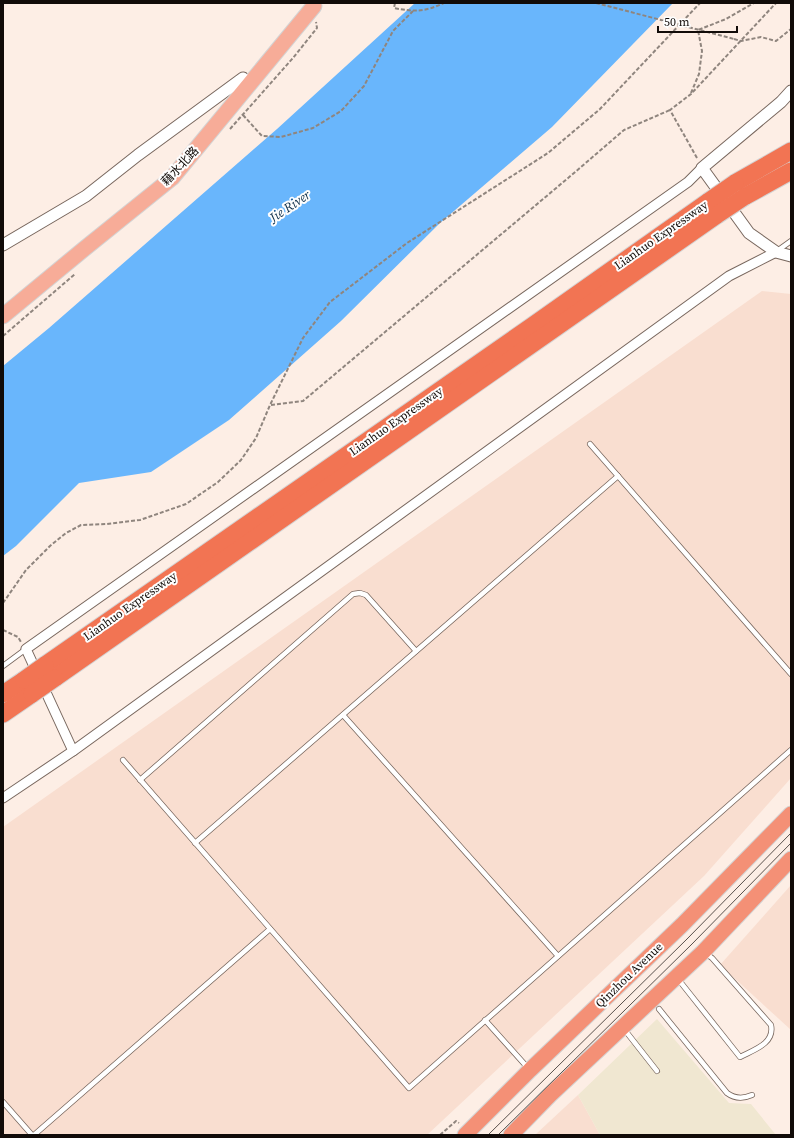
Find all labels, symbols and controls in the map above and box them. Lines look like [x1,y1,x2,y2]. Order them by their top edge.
scale bar [658,8,737,34]
text: 50 m [664,14,690,30]
street label: 藉水北路 [158,143,202,189]
water label: Jie River [265,186,314,227]
street label: Lianhuo Expressway [611,196,711,273]
street label: Lianhuo Expressway [346,382,446,459]
street label: Lianhuo Expressway [80,567,180,644]
street label: Qinzhou Avenue [592,939,666,1011]

